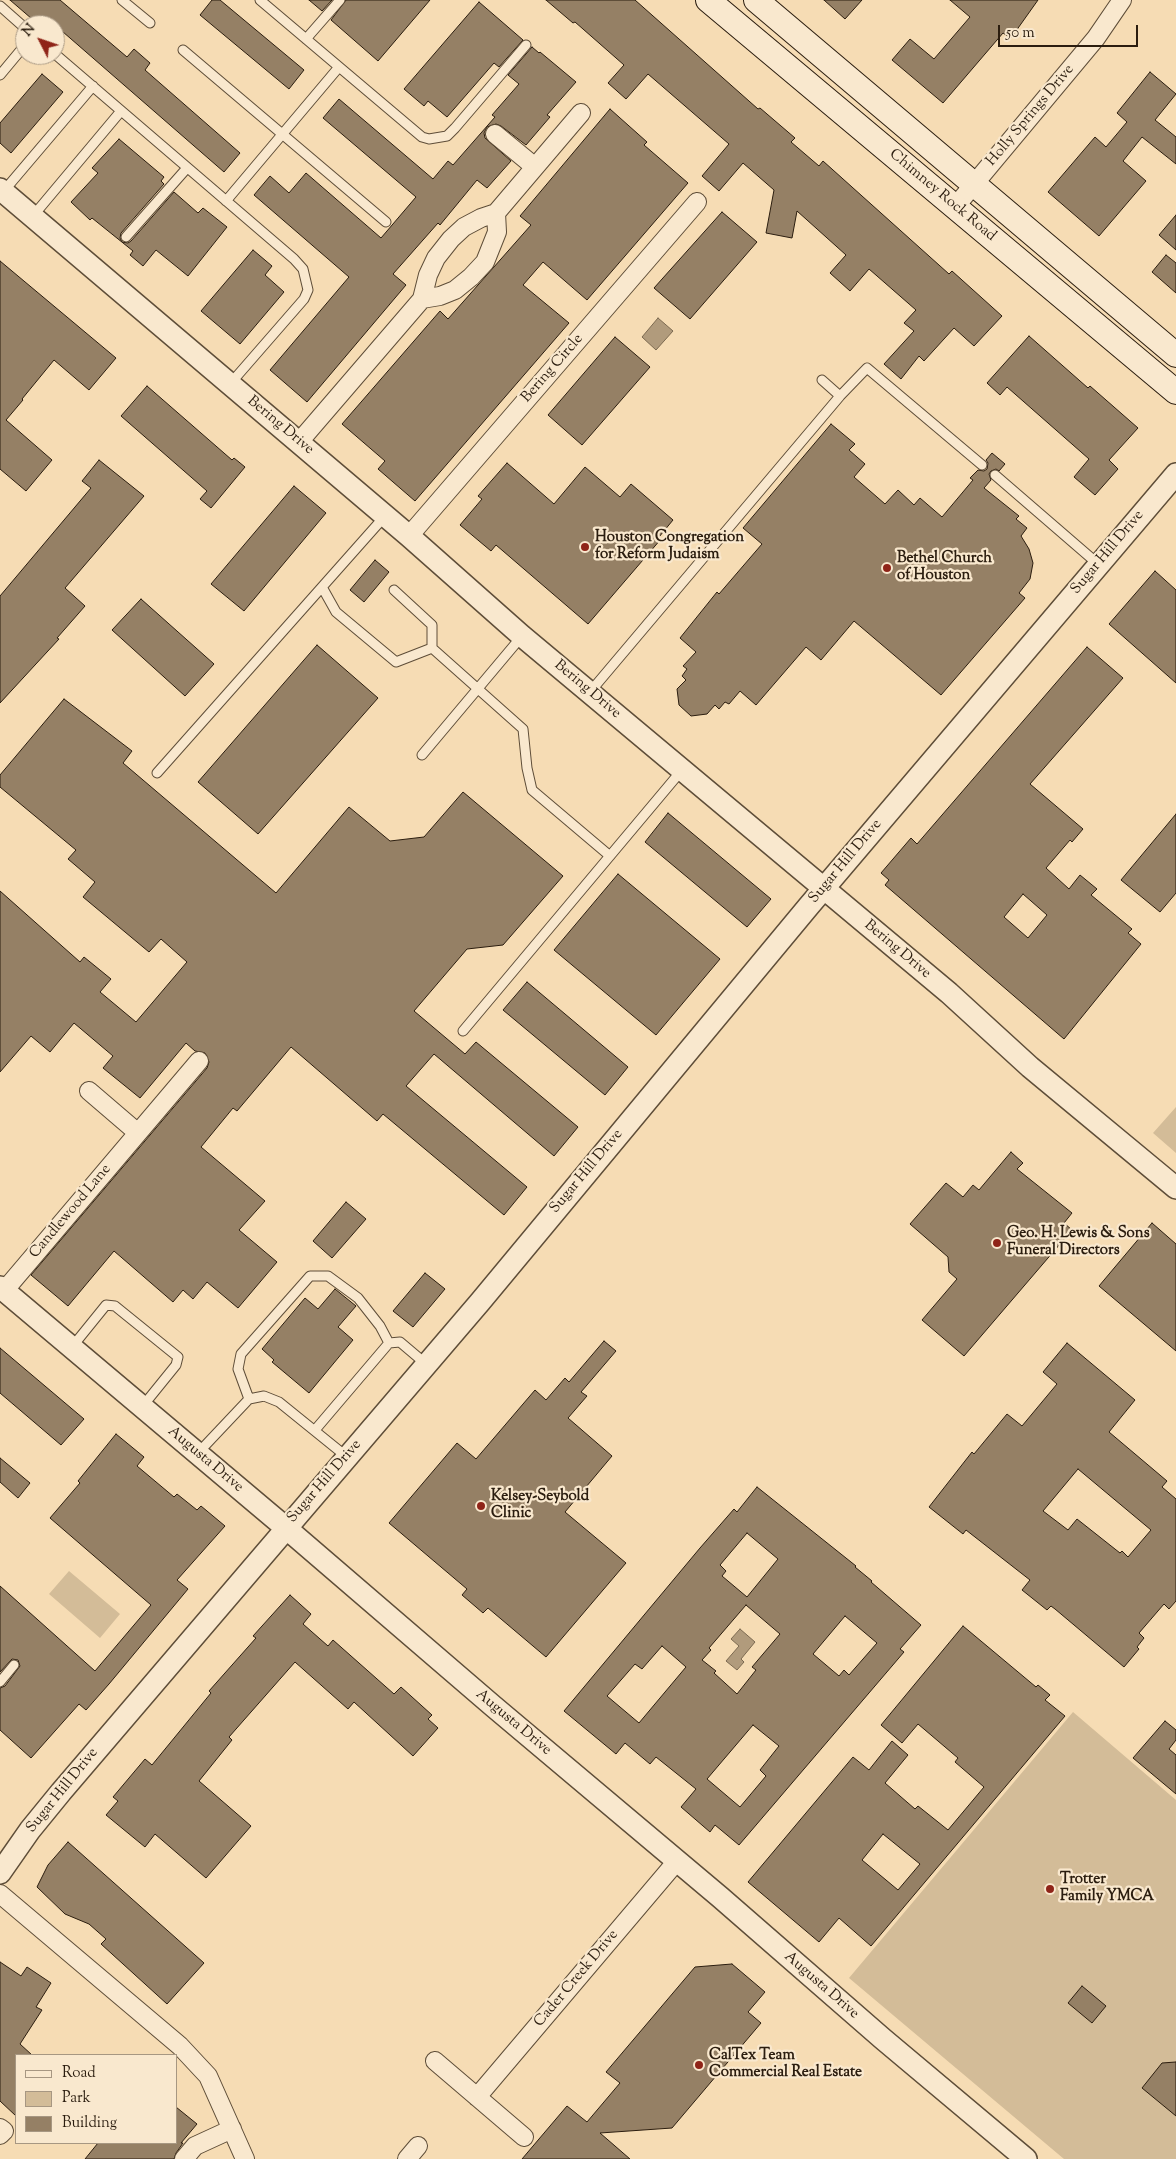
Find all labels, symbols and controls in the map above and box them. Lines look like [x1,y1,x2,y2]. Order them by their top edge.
north arrow [15,15,65,65]
scale bar [1001,15,1141,47]
text: N [18,20,41,42]
text: 50 m [1006,23,1035,44]
street label: Holly Springs Drive [983,61,1079,171]
street label: Chimney Rock Road [885,146,999,246]
street label: Bering Circle [518,331,588,407]
street label: Bering Drive [243,393,317,459]
street label: Sugar Hill Drive [1068,507,1148,599]
place label: Houston Congregation for Reform Judaism [595,529,744,564]
marker: Houston Congregation for Reform Judaism [579,541,591,553]
place label: Bethel Church of Houston [897,550,992,585]
marker: Bethel Church of Houston [881,562,893,574]
street label: Bering Drive [550,657,624,723]
street label: Sugar Hill Drive [806,816,886,908]
street label: Bering Drive [860,917,934,983]
street label: Sugar Hill Drive [547,1126,627,1218]
street label: Candlewood Lane [26,1161,116,1263]
place label: Geo. H. Lewis & Sons Funeral Directors [1007,1225,1150,1260]
marker: Geo. H. Lewis & Sons Funeral Directors [991,1237,1003,1249]
street label: Augusta Drive [163,1423,247,1497]
street label: Sugar Hill Drive [284,1437,366,1527]
place label: Kelsey-Seybold Clinic [491,1488,589,1523]
marker: Kelsey-Seybold Clinic [475,1500,487,1512]
street label: Augusta Drive [471,1686,555,1760]
street label: Sugar Hill Drive [23,1745,103,1837]
place label: Trotter Family YMCA [1060,1871,1154,1906]
marker: Trotter Family YMCA [1044,1883,1056,1895]
street label: Cader Creek Drive [531,1927,623,2031]
street label: Augusta Drive [780,1949,862,2023]
place label: CalTex Team Commercial Real Estate [709,2047,862,2082]
legend [15,2054,178,2144]
marker: CalTex Team Commercial Real Estate [693,2059,705,2071]
text: Road [62,2063,96,2084]
text: Park [62,2088,91,2109]
text: Building [62,2113,117,2134]

